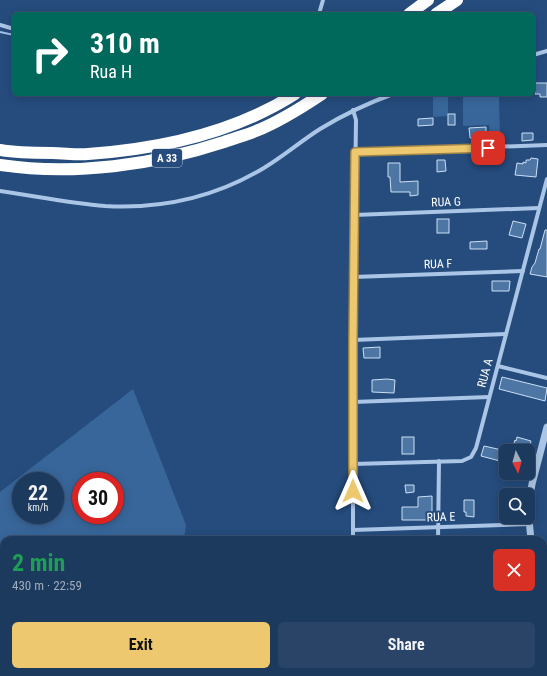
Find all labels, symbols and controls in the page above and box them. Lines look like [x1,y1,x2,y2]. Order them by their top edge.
text: 310 m [90,27,160,60]
icon: right [24,28,76,80]
text: Rua H [90,61,132,82]
pin [471,131,505,165]
icon: arrive [477,137,499,159]
road number: A 33 [152,149,182,167]
street label: RUA G [431,194,461,210]
street label: RUA F [424,257,453,271]
street label: RUA A [474,357,496,389]
north arrow [499,444,535,480]
map controls [499,444,535,524]
position arrow [332,470,374,512]
speed limit sign: 30 [72,472,124,524]
text: 22 [28,481,48,505]
button: search [499,488,535,524]
text: km/h [28,502,48,513]
street label: RUA E [426,510,456,524]
text: 2 min [12,549,65,577]
button: close [493,549,535,591]
text: 430 m · 22:59 [12,578,82,593]
button: Exit [12,622,270,668]
button: Share [278,622,535,668]

